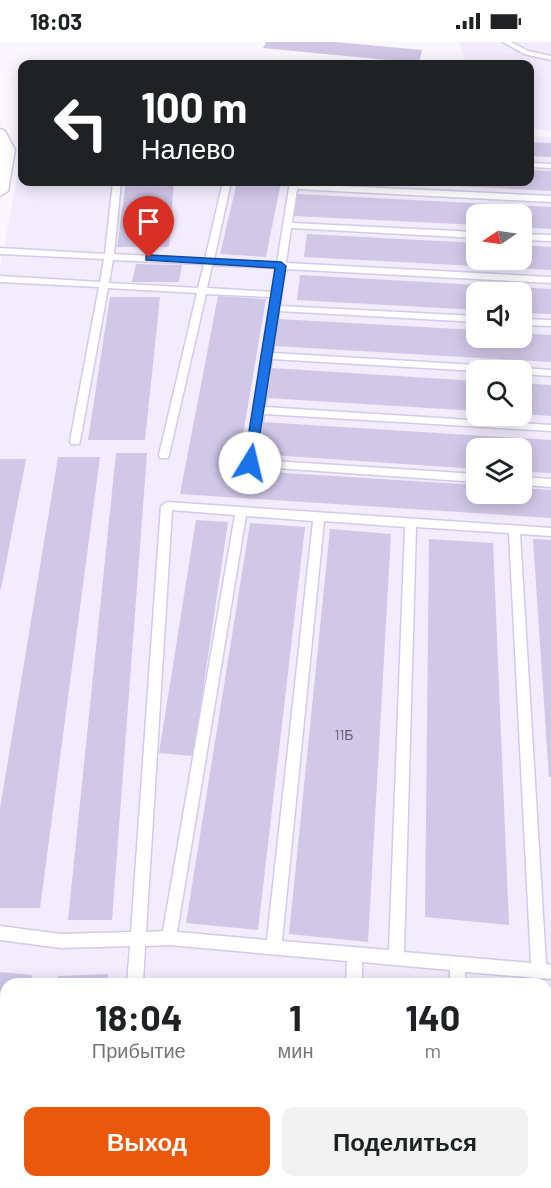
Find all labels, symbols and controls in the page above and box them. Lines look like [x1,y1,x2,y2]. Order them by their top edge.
text: 18:03 [30,8,82,34]
text: 100 m [141,81,247,131]
icon: left [42,84,120,162]
text: Налево [141,132,235,164]
pin [123,196,174,258]
north arrow [466,204,532,270]
map controls [466,204,532,504]
icon: arrive [132,205,165,238]
button: sound [466,282,532,348]
button: search [466,360,532,426]
position arrow [218,431,282,495]
button: layers [466,438,532,504]
house number: 11Б [334,726,354,743]
text: 18:04 [95,995,183,1038]
text: 1 [289,995,302,1038]
text: 140 [405,995,460,1038]
text: Прибытие [92,1038,186,1062]
text: мин [277,1038,313,1062]
text: m [424,1038,441,1062]
button: Выход [24,1107,270,1176]
button: Поделиться [282,1107,528,1176]

